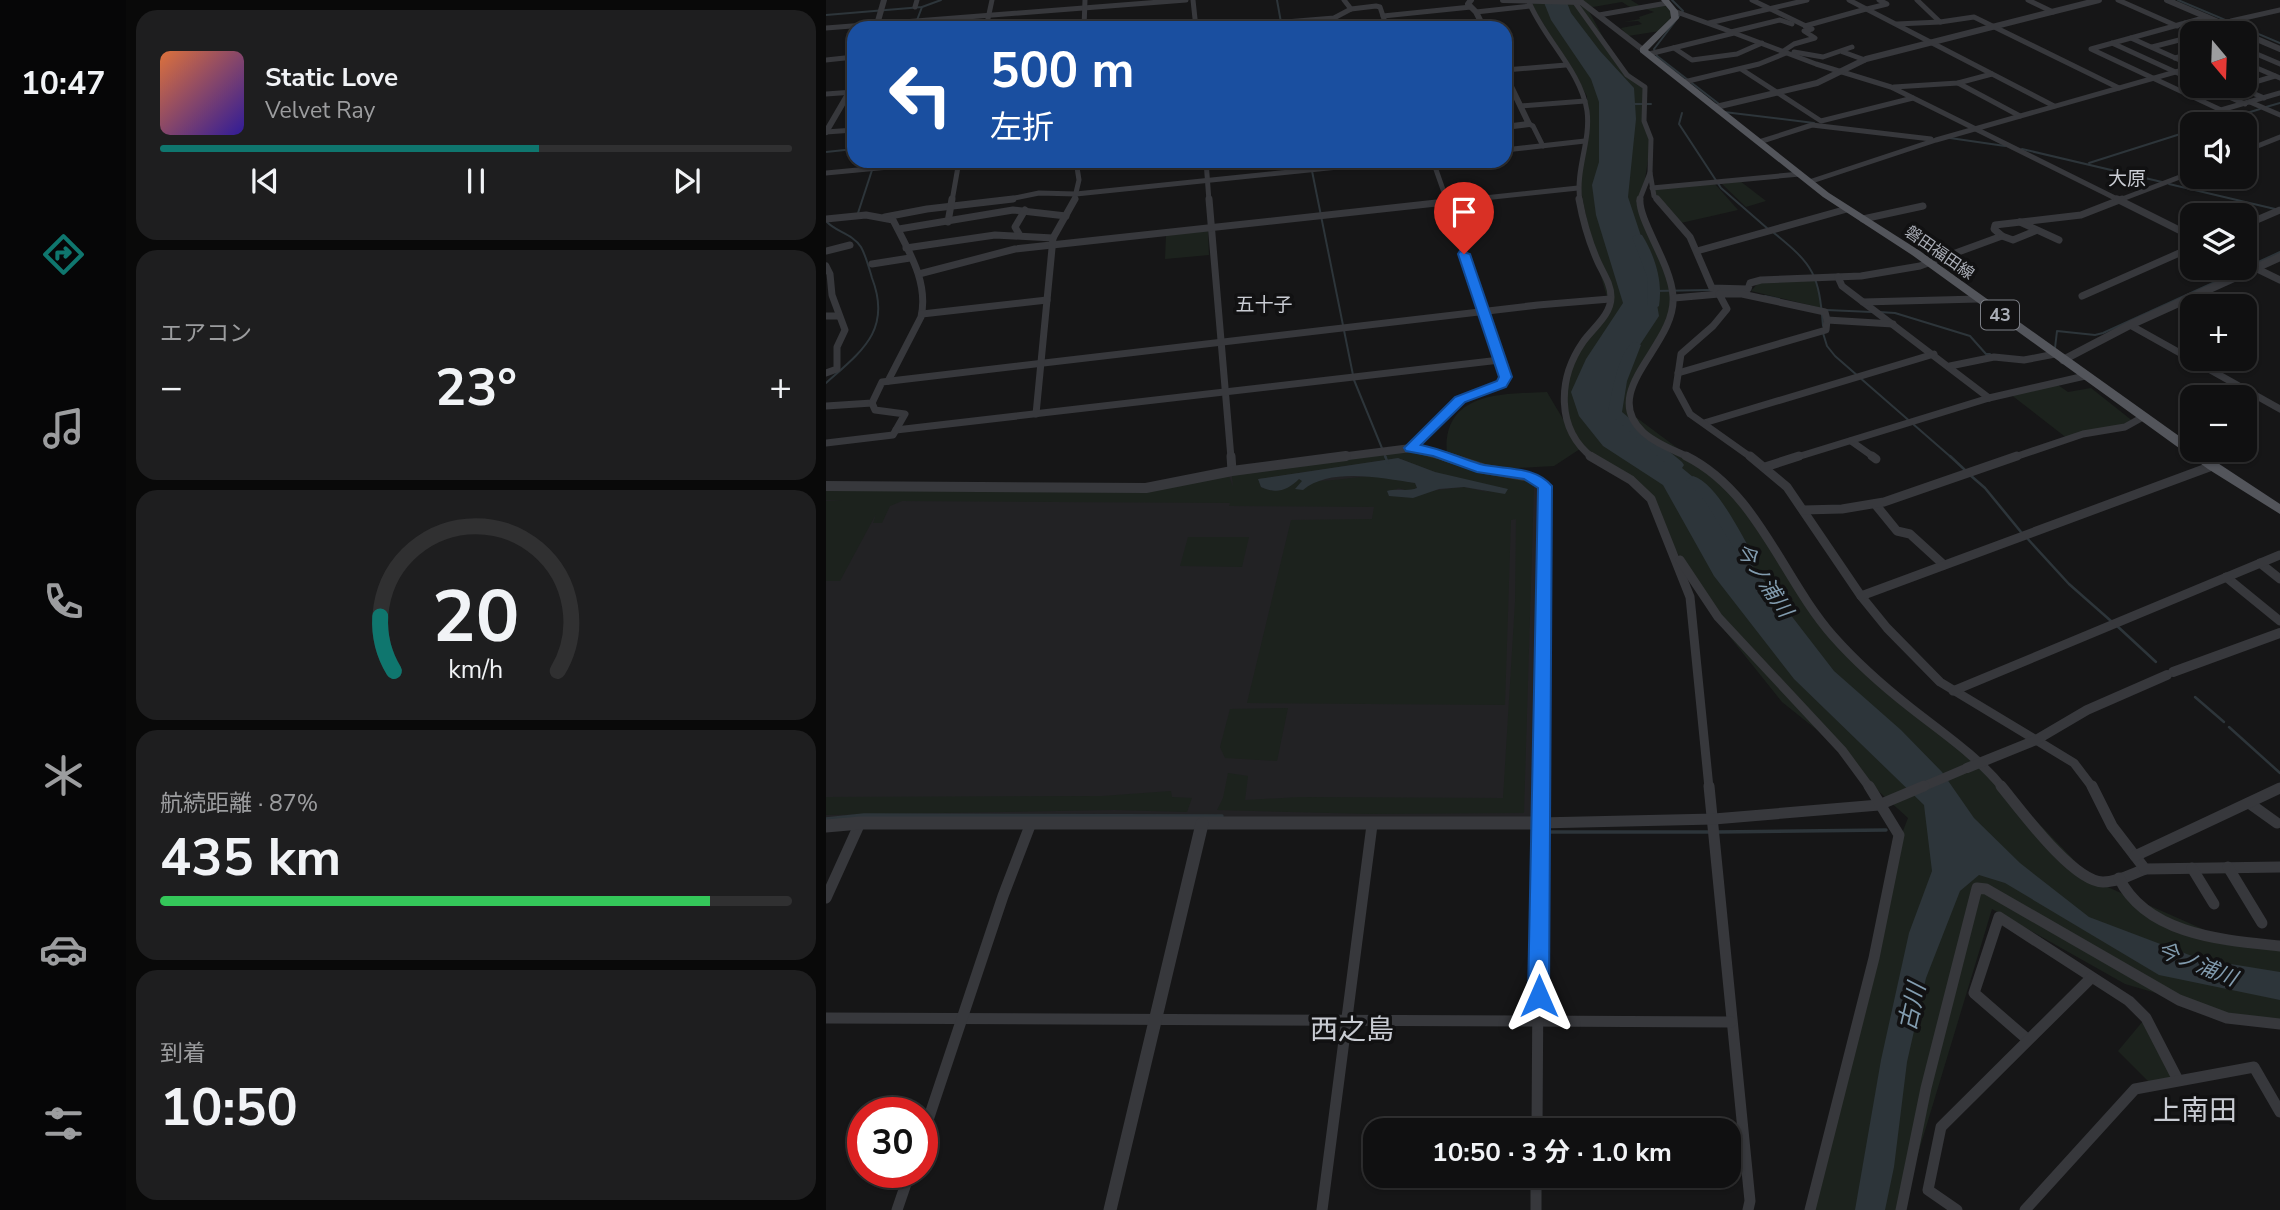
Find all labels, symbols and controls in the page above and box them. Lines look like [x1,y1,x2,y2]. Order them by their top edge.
north arrow [2180,21,2258,98]
map controls [2180,21,2257,462]
text: 500 m [990,37,1134,104]
icon: left [875,49,966,140]
text: Static Love [265,60,398,95]
text: 10:47 [21,62,105,105]
text: Velvet Ray [265,95,375,126]
text: 左折 [990,106,1054,149]
button: sound [2180,112,2257,189]
icon: previous [246,162,284,200]
icon: pause [457,162,495,200]
icon: next [668,162,706,200]
district label: 大原 [2108,166,2146,192]
pin [1434,182,1494,254]
icon: arrive [1445,193,1483,231]
button: layers [2180,203,2257,280]
street label: 磐田福田線 [1900,221,1979,285]
icon: directions [39,230,88,279]
district label: 五十子 [1235,292,1293,318]
button: + [2180,294,2257,371]
road number: 43 [1981,300,2019,330]
text: エアコン [160,318,252,349]
text: 23° [435,352,517,423]
text: − [160,362,183,413]
text: + [769,362,792,413]
button: − [2180,385,2257,462]
icon: music [39,404,88,453]
water label: 今ノ浦川 [1729,537,1800,624]
text: 20 [432,567,520,667]
icon: phone [39,577,88,626]
text: km/h [448,653,504,687]
icon: climate [39,751,88,800]
text: 航続距離 · 87% [160,788,318,819]
text: 435 km [160,822,341,893]
icon: car [39,925,88,974]
water label: 今ノ浦川 [2153,935,2243,993]
position arrow [1502,959,1576,1033]
water label: 古川 [1891,977,1934,1034]
district label: 西之島 [1310,1011,1394,1049]
text: 到着 [160,1038,206,1069]
text: 10:50 [160,1072,298,1143]
district label: 上南田 [2153,1092,2237,1130]
speed limit sign: 30 [847,1097,938,1188]
icon: filters [39,1099,88,1148]
text: 10:50 · 3 分 · 1.0 km [1432,1135,1672,1170]

